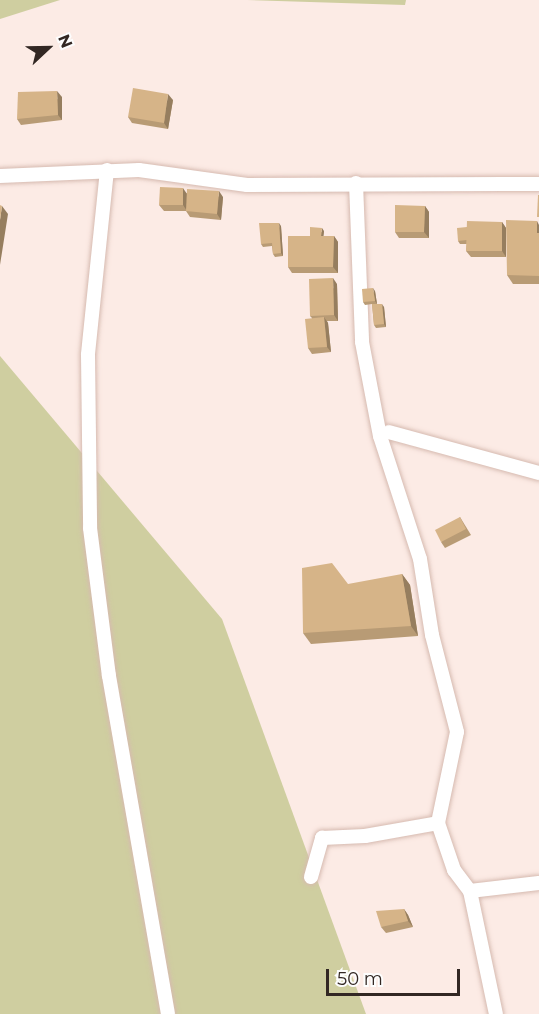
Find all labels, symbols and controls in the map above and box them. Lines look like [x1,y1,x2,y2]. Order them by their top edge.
north arrow [18,18,78,78]
text: N [54,32,76,51]
scale bar [329,957,462,995]
text: 50 m [337,968,383,990]

